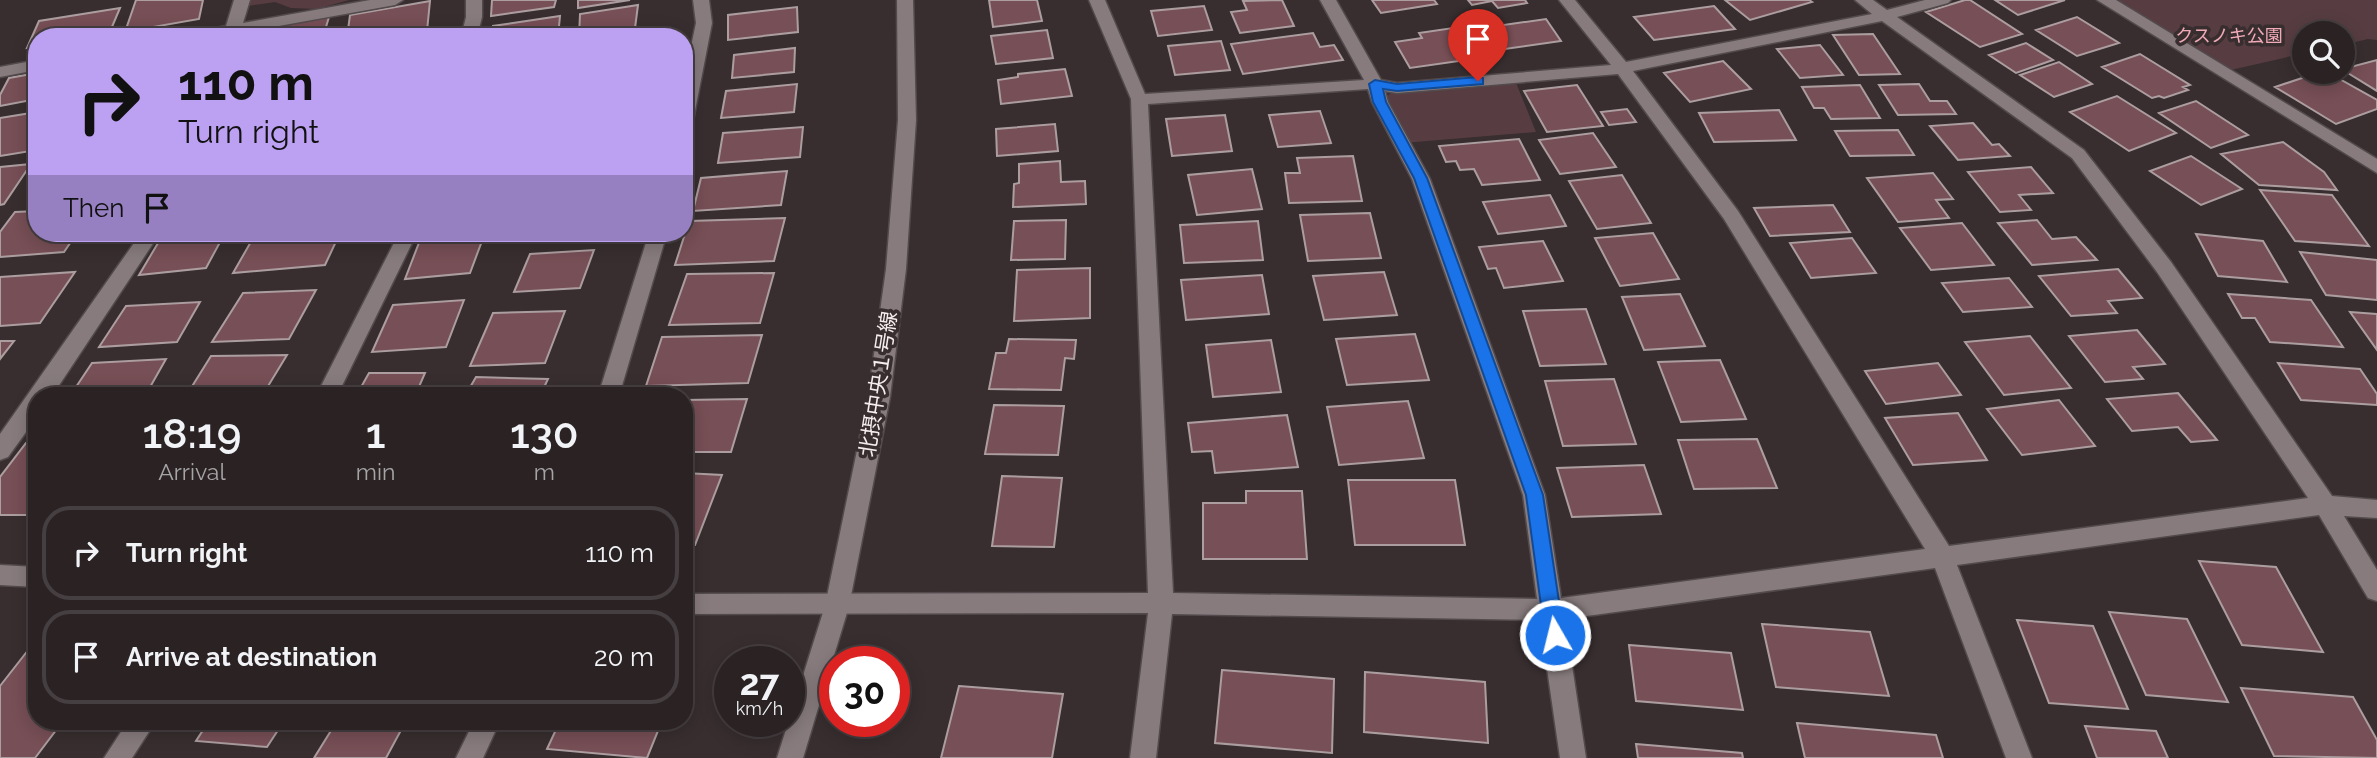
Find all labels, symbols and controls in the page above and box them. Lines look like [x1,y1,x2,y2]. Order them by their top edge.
pin [1448,9,1508,81]
icon: arrive [1459,20,1497,58]
map controls [2292,21,2355,84]
button: search [2292,21,2355,84]
park label: クスノキ公園 [2175,25,2283,46]
text: 110 m [178,54,314,111]
icon: right [63,56,154,147]
text: Turn right [178,113,319,150]
icon: arrive [138,189,176,227]
text: Then [63,193,124,223]
street label: 北摂中央１号線 [854,309,902,459]
text: 18:19 [142,409,241,458]
text: 1 [366,409,386,458]
text: 130 [510,409,579,458]
text: Arrival [158,458,226,485]
text: min [356,458,395,485]
text: m [534,458,555,485]
icon: right [67,534,105,572]
text: Turn right [126,538,247,568]
text: 110 m [585,538,654,568]
position arrow [1518,598,1592,672]
icon: arrive [67,638,105,676]
text: Arrive at destination [126,642,377,672]
text: 20 m [594,642,654,672]
speed limit sign: 30 [819,646,910,737]
text: 27 [740,662,779,703]
text: km/h [736,698,783,719]

